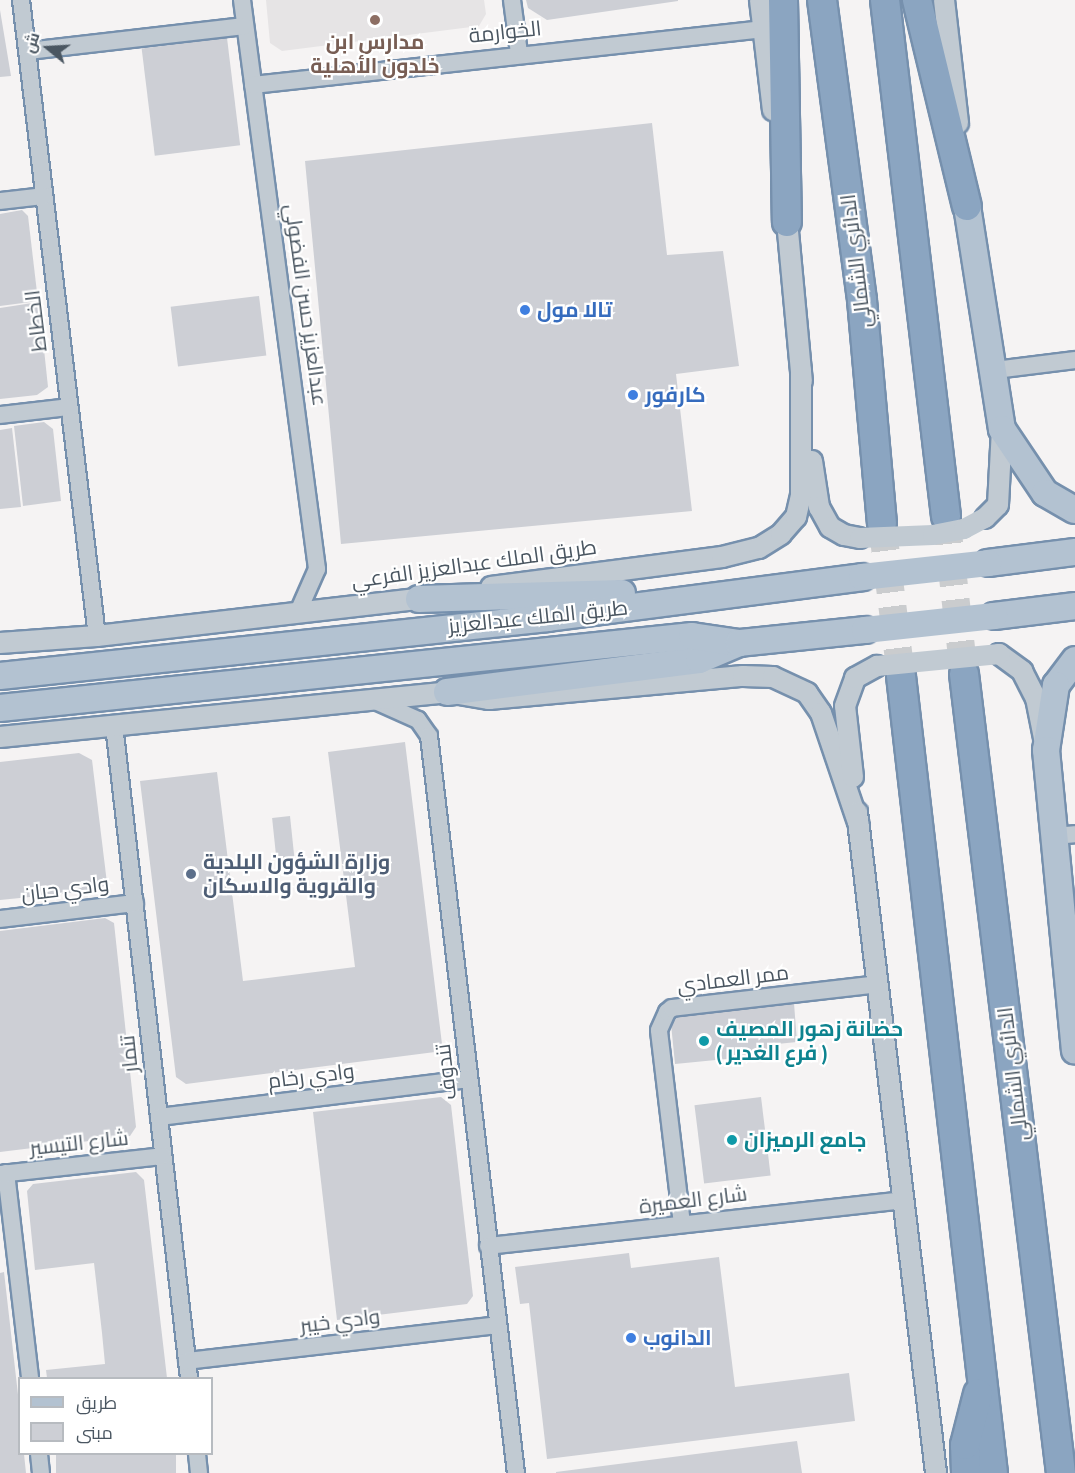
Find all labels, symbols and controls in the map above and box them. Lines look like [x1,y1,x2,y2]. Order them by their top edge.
marker: مدارس ابن خلدون الأهلية [368,13,382,27]
street label: الخوارمة [467,16,543,48]
north arrow [18,18,78,78]
place label: مدارس ابن خلدون الأهلية [310,29,440,79]
text: ش [18,30,44,55]
street label: الدائري الشمالي [835,193,877,329]
street label: عبدالعزيز حسن الفضولي [279,202,333,408]
street label: الخطاط [20,289,52,353]
place label: تالا مول [537,297,612,323]
marker: تالا مول [518,303,532,317]
place label: كارفور [645,382,706,408]
marker: كارفور [626,388,640,402]
street label: طريق الملك عبدالعزيز الفرعي [350,534,598,594]
street label: طريق الملك عبدالعزيز [447,595,629,639]
place label: وزارة الشؤون البلدية والقروية والاسكان [203,849,390,899]
marker: وزارة الشؤون البلدية والقروية والاسكان [184,867,198,881]
street label: وادي حبان [20,871,110,907]
street label: ممر العمادي [676,960,790,998]
street label: الدائري الشمالي [992,1006,1034,1142]
place label: حضانة زهور المصيف ( فرع الغدير ) [716,1016,903,1066]
street label: تنمار [115,1034,143,1074]
marker: حضانة زهور المصيف ( فرع الغدير ) [697,1034,711,1048]
street label: تندوف [430,1043,462,1101]
street label: وادي رخام [266,1058,356,1094]
street label: شارع التيسير [28,1125,130,1161]
place label: جامع الرميزان [744,1127,866,1153]
marker: جامع الرميزان [725,1133,739,1147]
street label: شارع العميرة [637,1181,749,1219]
street label: وادي خيبر [298,1304,382,1338]
place label: الدانوب [643,1325,712,1351]
marker: الدانوب [624,1331,638,1345]
legend [18,1377,213,1455]
text: طريق [76,1391,117,1414]
text: مبنى [76,1421,113,1444]

